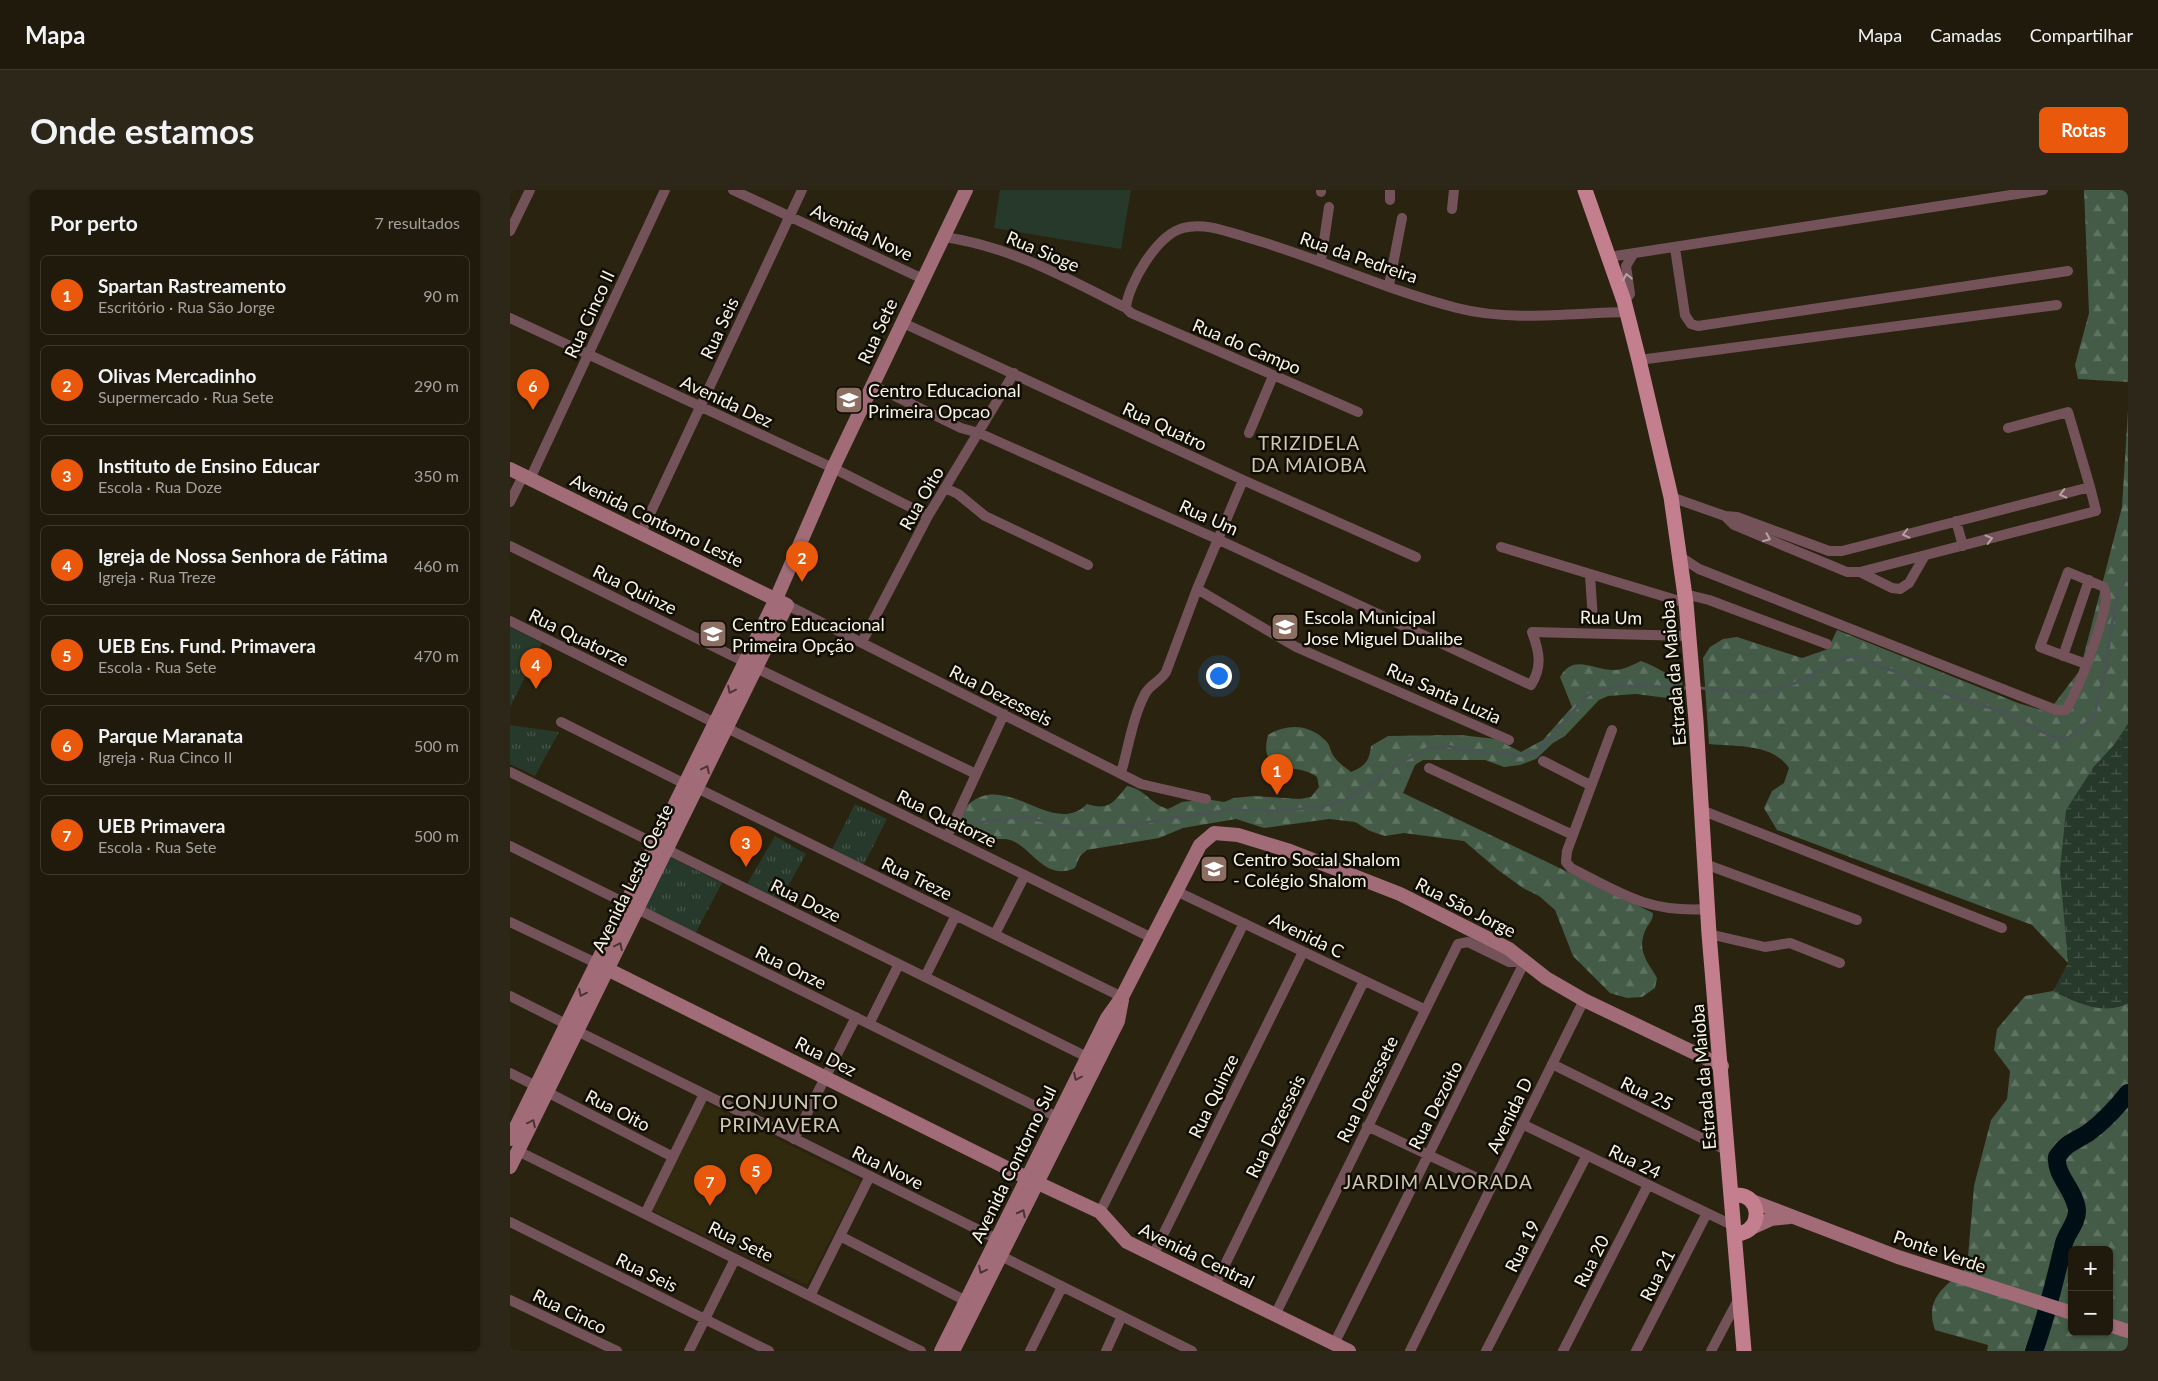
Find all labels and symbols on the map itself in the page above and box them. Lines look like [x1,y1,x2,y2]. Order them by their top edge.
street label: Avenida Nove [808,199,916,265]
street label: Rua Sioge [1003,226,1083,276]
street label: Rua da Pedreira [1297,227,1421,287]
street label: Rua Cinco II [559,267,619,361]
one-way arrow [1623,273,1633,282]
street label: Rua Seis [695,293,743,362]
street label: Rua Sete [852,295,902,367]
street label: Rua do Campo [1190,313,1304,379]
pin: 6 [517,369,549,410]
street label: Avenida Dez [677,370,777,432]
place label: Centro Educacional Primeira Opcao [868,379,1021,422]
school or university icon: Centro Educacional Primeira Opcao [834,385,864,415]
street label: Rua Quatro [1119,397,1211,455]
district label: TRIZIDELA DA MAIOBA [1251,431,1367,476]
street label: Rua Oito [894,462,948,534]
street label: Avenida Contorno Leste [567,469,747,571]
one-way arrow [2059,488,2068,499]
street label: Rua Um [1176,494,1242,540]
one-way arrow [1901,528,1910,539]
one-way arrow [1763,533,1771,543]
one-way arrow [1985,534,1993,545]
pin: 2 [786,541,818,582]
street label: Rua Quinze [589,559,681,619]
street label: Estrada da Maioba [1656,599,1690,747]
street label: Rua Quatorze [526,603,632,671]
street label: Rua Um [1580,605,1642,629]
place label: Escola Municipal Jose Miguel Dualibe [1304,606,1463,649]
school or university icon: Escola Municipal Jose Miguel Dualibe [1270,612,1300,642]
place label: Centro Educacional Primeira Opção [732,613,885,656]
school or university icon: Centro Educacional Primeira Opção [698,619,728,649]
pin: 4 [520,648,552,689]
street label: Rua Santa Luzia [1383,658,1505,728]
street label: Rua Dezesseis [946,660,1056,730]
your location [1206,663,1232,689]
one-way arrow [727,685,737,694]
pin: 1 [1261,754,1293,795]
one-way arrow [700,765,710,774]
street label: Rua Quatorze [894,784,1000,852]
street label: Avenida Leste Oeste [587,800,677,956]
pin: 3 [730,826,762,867]
place label: Centro Social Shalom - Colégio Shalom [1233,848,1400,891]
street label: Rua Treze [878,852,956,904]
school or university icon: Centro Social Shalom - Colégio Shalom [1199,854,1229,884]
street label: Rua São Jorge [1412,872,1520,942]
street label: Rua Doze [767,874,845,926]
street label: Avenida C [1266,908,1348,962]
street label: Rua Onze [752,940,830,994]
one-way arrow [613,942,623,951]
one-way arrow [578,988,588,997]
street label: Estrada da Maioba [1686,1003,1720,1151]
street label: Rua Dez [792,1031,860,1081]
street label: Rua Dezessete [1332,1032,1402,1146]
street label: Rua Quinze [1183,1050,1243,1142]
street label: Rua Dezoito [1403,1057,1467,1153]
street label: Rua Dezesseis [1241,1071,1310,1181]
street label: Rua 25 [1617,1071,1677,1115]
one-way arrow [1073,1072,1083,1081]
street label: Avenida D [1481,1073,1537,1157]
street label: Avenida Contorno Sul [965,1082,1061,1246]
street label: Rua Oito [582,1084,654,1136]
district label: CONJUNTO PRIMAVERA [719,1089,841,1136]
one-way arrow [525,1120,535,1129]
street label: Rua 24 [1605,1139,1665,1183]
street label: Rua Nove [849,1140,927,1194]
pin: 5 [740,1154,772,1195]
pin: 7 [694,1165,726,1206]
district label: JARDIM ALVORADA [1343,1170,1533,1193]
one-way arrow [1016,1210,1026,1219]
street label: Rua Sete [705,1216,777,1266]
street label: Rua 19 [1500,1216,1544,1276]
street label: Avenida Central [1136,1218,1258,1292]
street label: Ponte Verde [1891,1225,1989,1277]
street label: Rua 20 [1569,1231,1613,1291]
street label: Rua 21 [1635,1245,1679,1305]
street label: Rua Seis [613,1248,682,1296]
one-way arrow [978,1264,988,1273]
street label: Rua Cinco [529,1284,611,1338]

